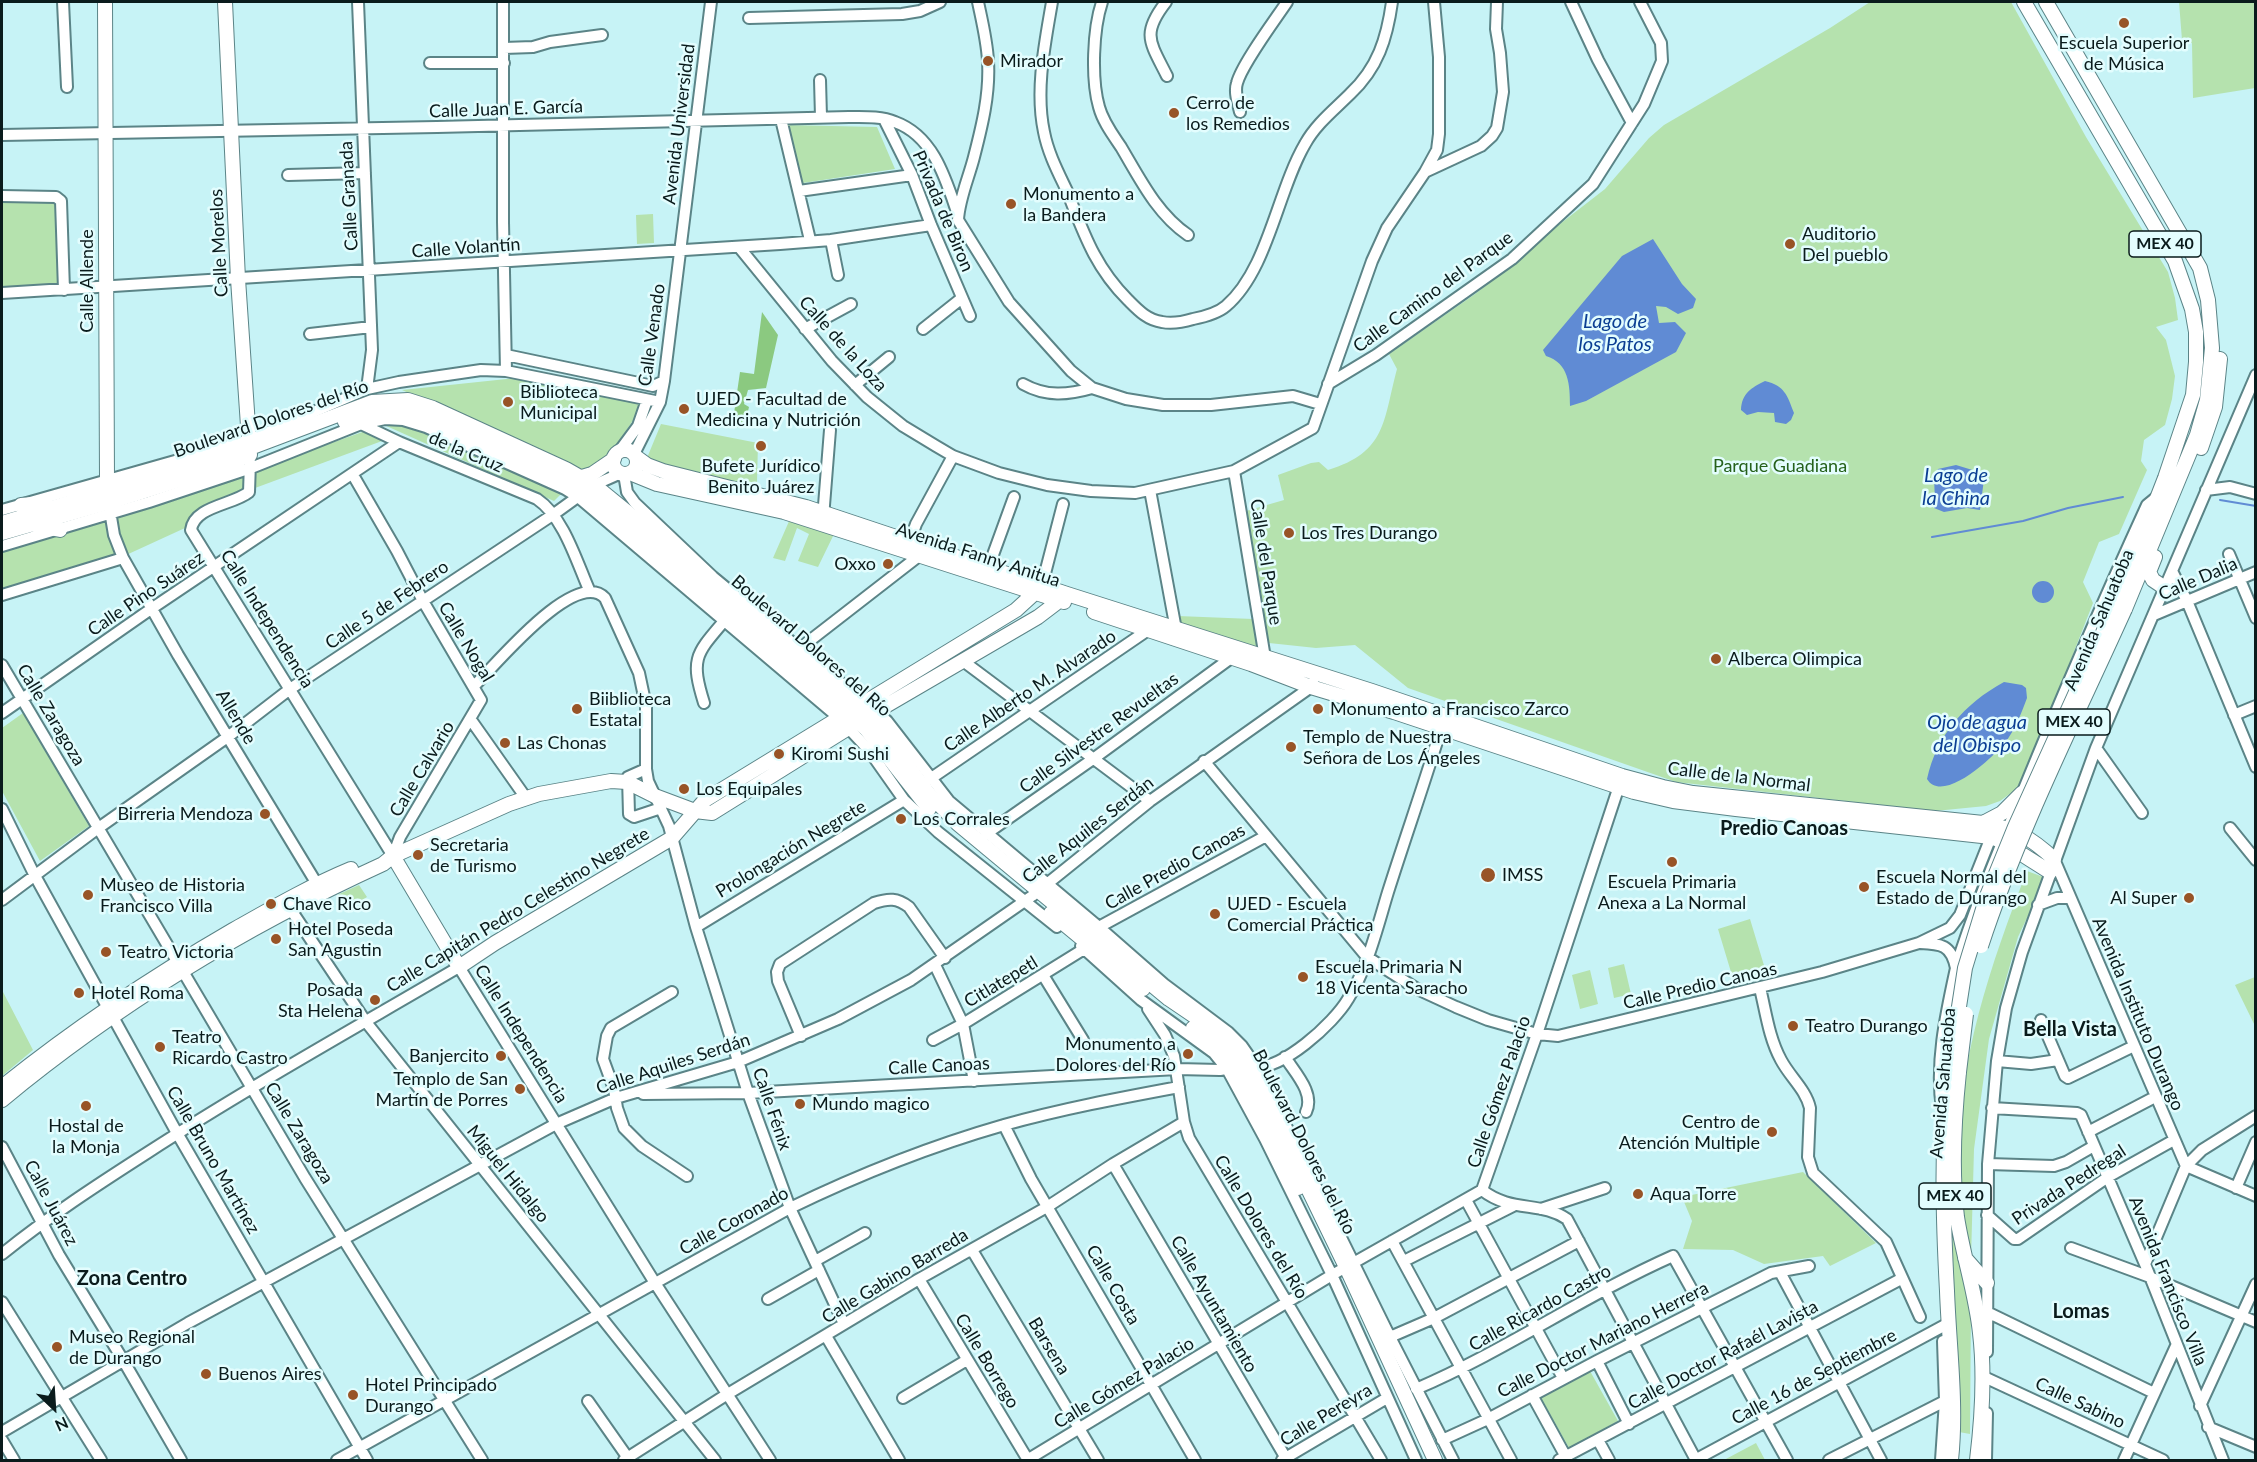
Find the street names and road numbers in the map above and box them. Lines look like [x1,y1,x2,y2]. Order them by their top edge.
street label: Avenida Universidad [658,42,700,206]
street label: Calle Juan E. García [429,96,583,122]
street label: Calle Granada [335,141,363,251]
street label: Privada de Biron [908,147,978,275]
street label: Calle Morelos [205,188,233,298]
street label: Calle Camino del Parque [1349,227,1517,357]
street label: Calle Allende [76,229,98,333]
road number: MEX 40 [2129,231,2201,257]
street label: Calle Volantín [411,233,521,263]
street label: Calle Venado [634,282,670,388]
street label: Calle de la Loza [794,292,892,396]
street label: Boulevard Dolores del Río [171,375,371,463]
street label: de la Cruz [426,427,506,477]
street label: Calle del Parque [1245,497,1287,627]
street label: Avenida Fanny Anitua [893,518,1063,592]
street label: Calle Independencia [216,546,318,692]
street label: Avenida Sahuatoba [2060,546,2138,694]
street label: Calle Pino Suárez [84,547,208,641]
street label: Calle Dalia [2155,553,2241,605]
street label: Calle 5 de Febrero [321,556,453,654]
street label: Boulevard Dolores del Río [727,571,895,721]
street label: Calle Nogal [434,598,498,686]
street label: Calle Alberto M. Alvarado [940,625,1120,757]
street label: Calle Zaragoza [12,660,90,770]
street label: Calle Silvestre Revueltas [1015,668,1183,798]
street label: Allende [211,686,261,748]
road number: MEX 40 [2038,709,2110,735]
street label: Calle Calvario [385,717,459,821]
street label: Calle de la Normal [1666,758,1812,796]
street label: Calle Aquiles Serdán [1018,772,1158,888]
street label: Prolongación Negrete [712,796,870,902]
street label: Calle Predio Canoas [1101,819,1249,915]
street label: Calle Capitán Pedro Celestino Negrete [383,823,653,997]
street label: Avenida Instituto Durango [2087,914,2189,1114]
street label: Citlatepetl [960,952,1042,1012]
street label: Calle Predio Canoas [1621,958,1779,1014]
street label: Calle Independencia [470,961,572,1107]
street label: Avenida Sahuatoba [1926,1007,1960,1159]
street label: Calle Gómez Palacio [1463,1013,1535,1171]
street label: Calle Aquiles Serdán [593,1029,753,1099]
street label: Boulevard Dolores del Río [1248,1046,1360,1238]
street label: Calle Canoas [888,1053,990,1079]
street label: Calle Fénix [748,1065,796,1153]
street label: Calle Zaragoza [260,1078,338,1188]
street label: Calle Bruno Martínez [162,1082,264,1238]
street label: Miguel Hidalgo [462,1121,554,1227]
street label: Privada Pedregal [2008,1140,2130,1230]
street label: Calle Dolores del Río [1210,1151,1312,1303]
street label: Calle Juárez [19,1157,83,1249]
street label: Calle Coronado [676,1182,792,1260]
road number: MEX 40 [1919,1183,1991,1209]
street label: Avenida Francisco Villa [2124,1193,2212,1369]
street label: Calle Gabino Barreda [818,1224,972,1328]
street label: Calle Ayuntamiento [1166,1232,1262,1376]
street label: Calle Costa [1081,1241,1145,1329]
street label: Calle Ricardo Castro [1465,1260,1615,1356]
street label: Calle Doctor Mariano Herrera [1494,1277,1712,1403]
street label: Calle Doctor Rafaél Lavista [1624,1296,1822,1414]
street label: Calle Borrego [950,1310,1024,1412]
street label: Barsena [1023,1313,1075,1379]
street label: Calle 16 de Septiembre [1728,1324,1900,1430]
street label: Calle Gómez Palacio [1050,1333,1198,1433]
street label: Calle Sabino [2032,1373,2128,1433]
street label: Calle Pereyra [1276,1379,1376,1451]

